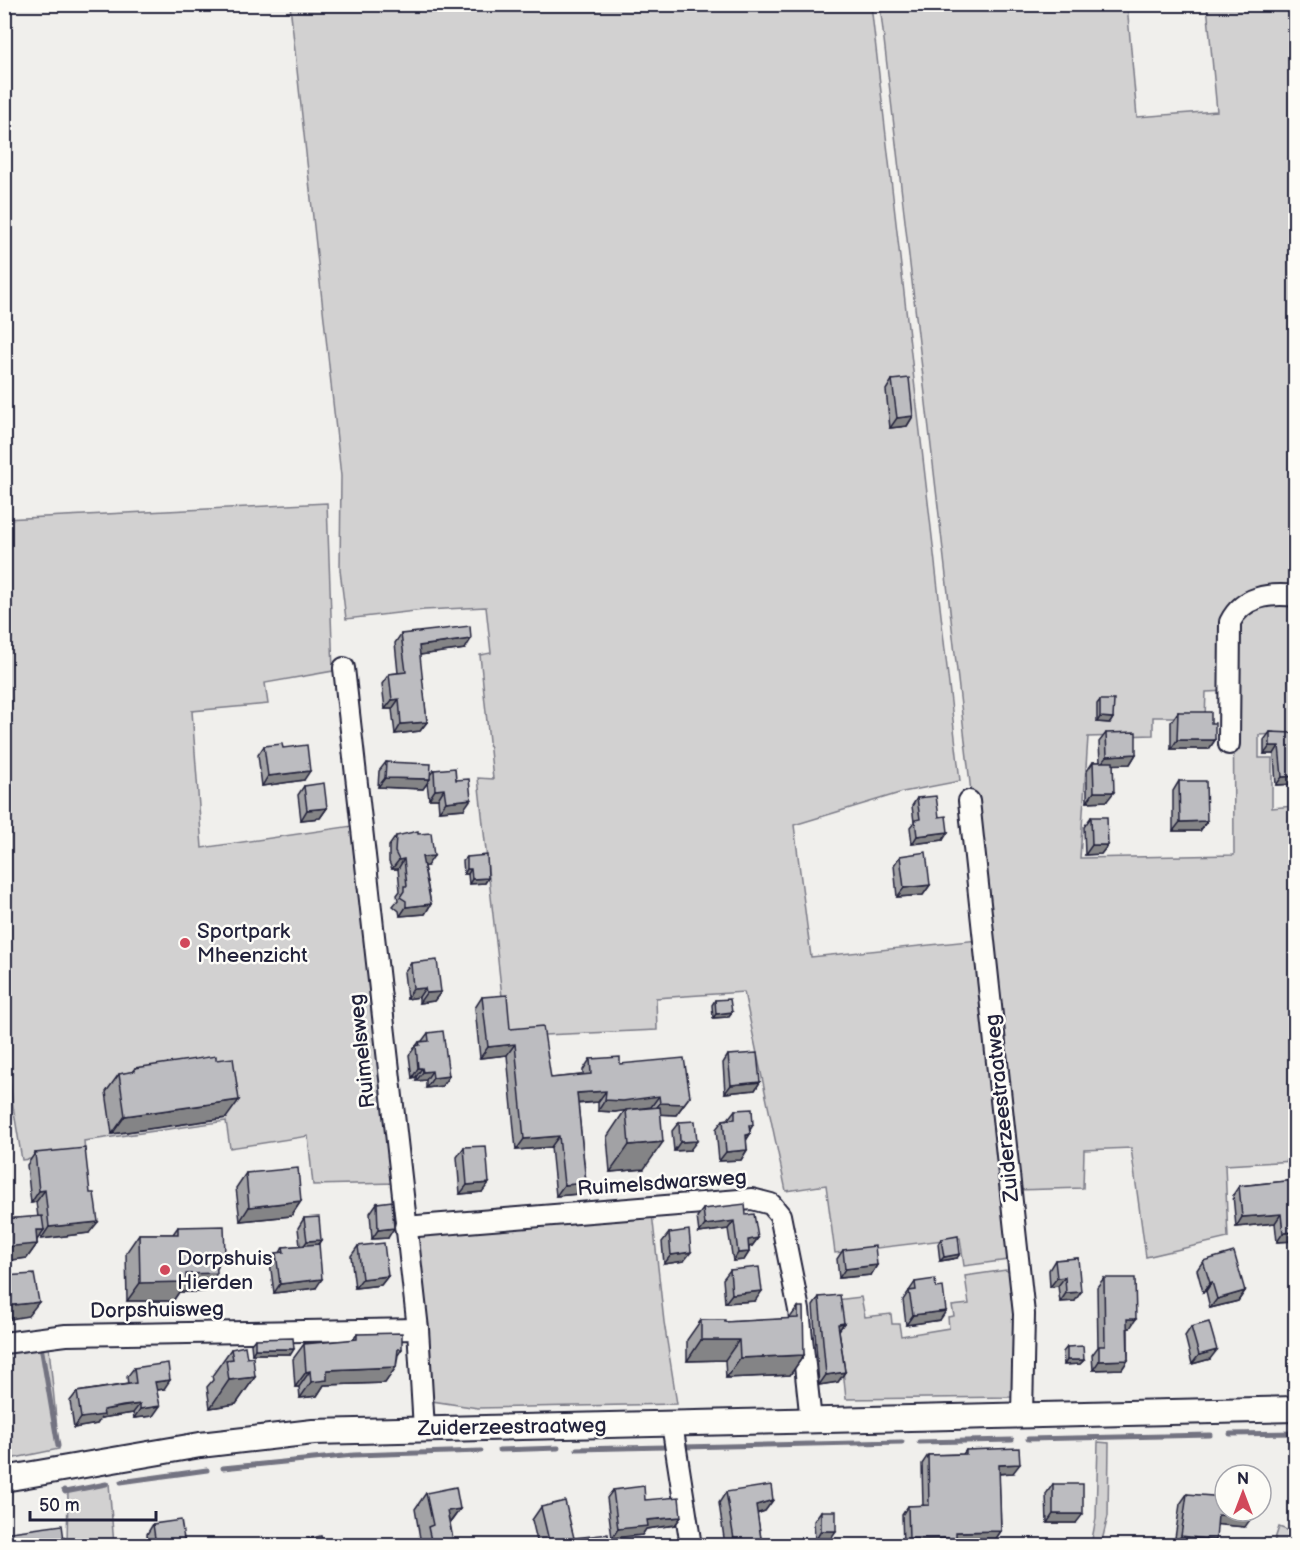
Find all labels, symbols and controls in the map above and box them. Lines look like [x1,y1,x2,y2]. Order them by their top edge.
place label: Sportpark Mheenzicht [197,919,308,968]
marker: Sportpark Mheenzicht [178,936,192,950]
street label: Ruimelsweg [344,993,380,1109]
street label: Zuiderzeestraatweg [980,1013,1024,1204]
street label: Ruimelsdwarsweg [576,1165,748,1201]
place label: Dorpshuis Hierden [177,1246,273,1295]
marker: Dorpshuis Hierden [158,1263,172,1277]
street label: Dorpshuisweg [90,1296,224,1324]
street label: Zuiderzeestraatweg [416,1413,607,1441]
north arrow [1213,1463,1273,1523]
text: N [1237,1470,1249,1489]
scale bar [30,1484,156,1522]
text: 50 m [39,1495,80,1516]

